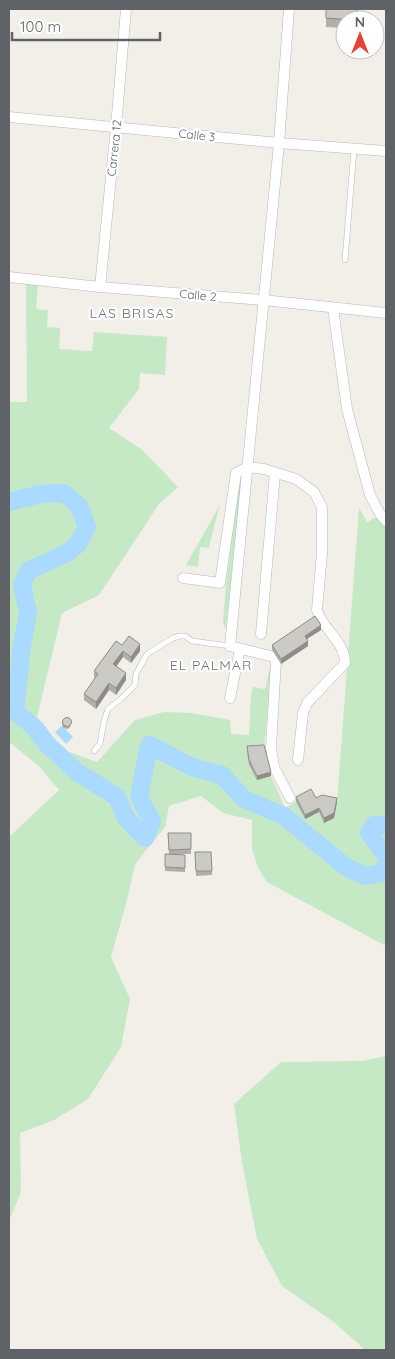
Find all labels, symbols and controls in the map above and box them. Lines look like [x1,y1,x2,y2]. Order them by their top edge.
scale bar [12,10,160,42]
north arrow [335,10,385,60]
text: N [355,13,365,31]
text: 100 m [20,17,61,36]
street label: Carrera 12 [104,119,124,177]
street label: Calle 3 [178,126,216,144]
street label: Calle 2 [179,286,218,304]
district label: LAS BRISAS [90,304,174,322]
district label: EL PALMAR [170,656,252,674]

